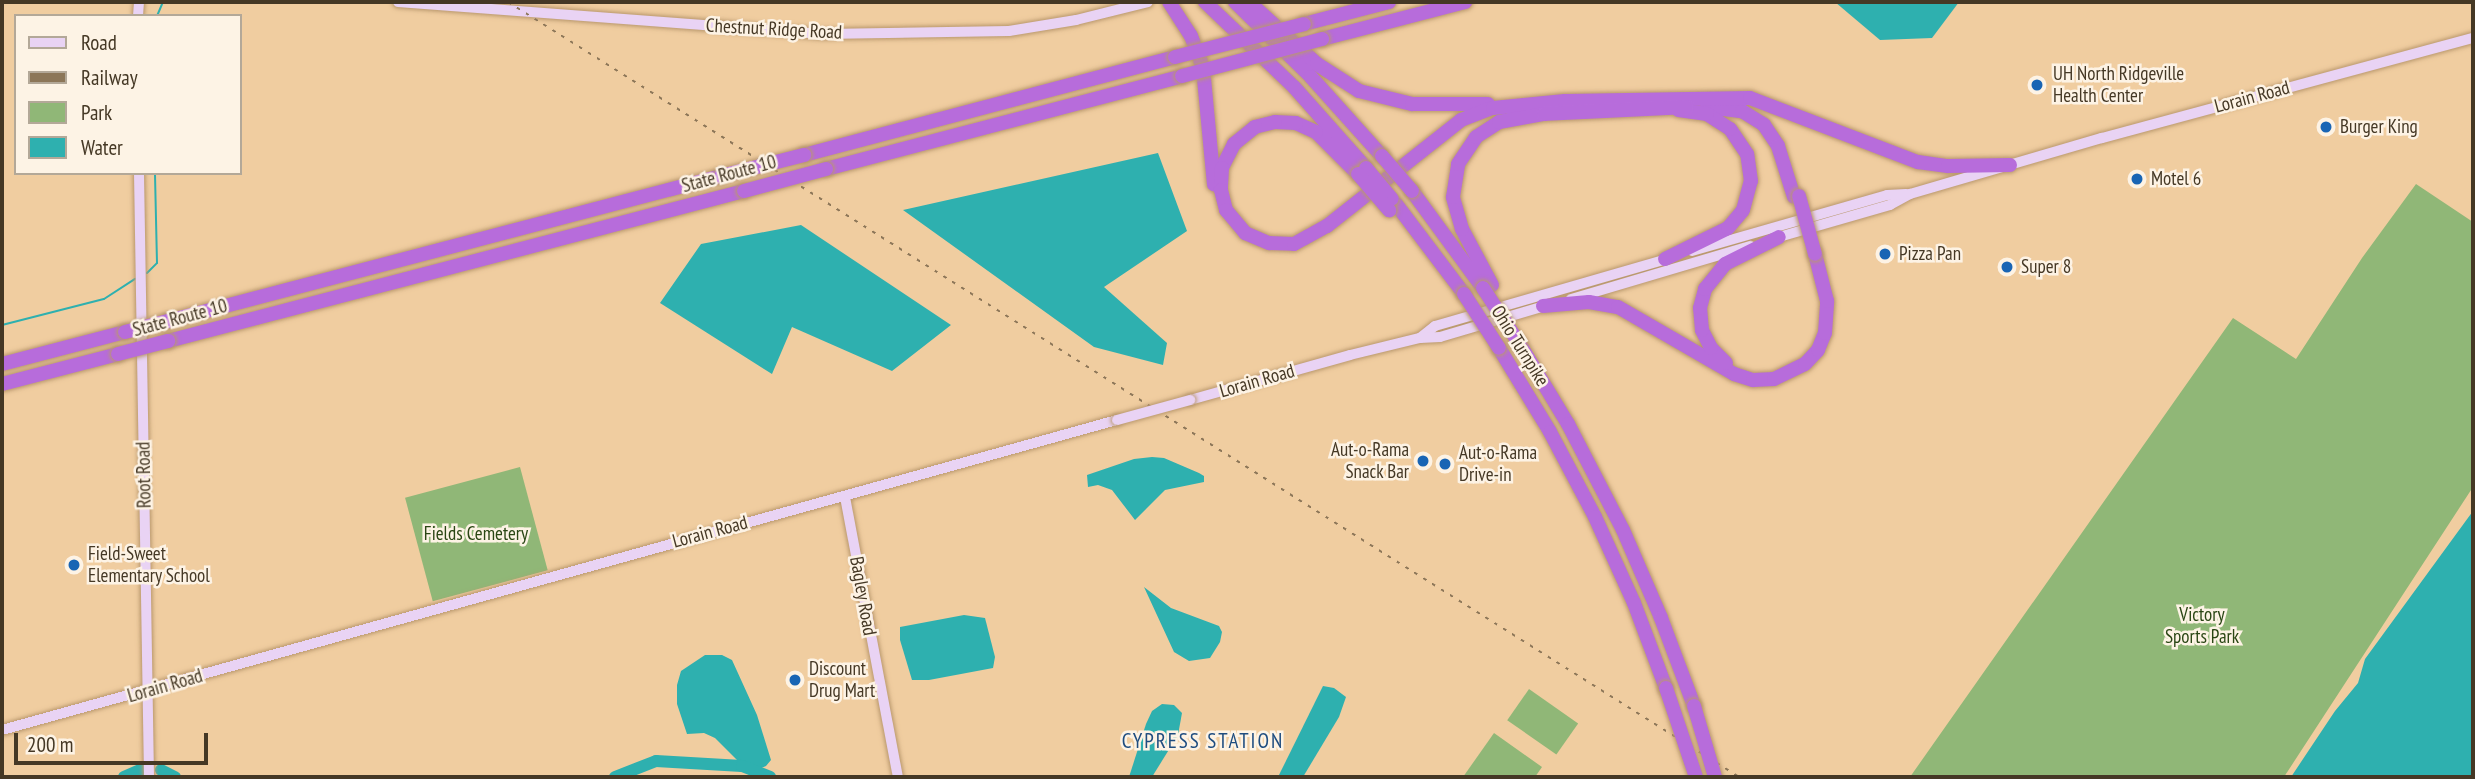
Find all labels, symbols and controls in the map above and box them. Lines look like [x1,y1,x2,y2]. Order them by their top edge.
legend [14,14,242,175]
street label: Chestnut Ridge Road [705,14,843,44]
text: Road [81,29,117,56]
place label: UH North Ridgeville Health Center [2053,63,2184,107]
text: Railway [81,64,138,91]
marker: UH North Ridgeville Health Center [2027,75,2047,95]
street label: Lorain Road [2212,76,2292,118]
text: Park [81,99,112,126]
place label: Burger King [2340,116,2418,138]
marker: Burger King [2318,119,2334,135]
text: Water [81,134,123,161]
street label: State Route 10 [679,150,779,198]
place label: Motel 6 [2151,168,2201,190]
marker: Motel 6 [2129,171,2145,187]
place label: Pizza Pan [1899,243,1961,265]
marker: Pizza Pan [1877,246,1893,262]
place label: Super 8 [2021,256,2071,278]
marker: Super 8 [1999,259,2015,275]
street label: State Route 10 [130,294,230,342]
street label: Ohio Turnpike [1486,301,1554,391]
street label: Lorain Road [1217,359,1297,403]
place label: Aut-o-Rama Snack Bar [1331,439,1409,483]
street label: Root Road [132,442,156,508]
place label: Aut-o-Rama Drive-in [1459,442,1537,486]
marker: Aut-o-Rama Snack Bar [1415,453,1431,469]
marker: Aut-o-Rama Drive-in [1437,456,1453,472]
street label: Lorain Road [670,511,750,553]
park label: Fields Cemetery [424,523,528,545]
place label: Field-Sweet Elementary School [88,543,210,587]
street label: Bagley Road [845,554,881,638]
marker: Field-Sweet Elementary School [66,557,82,573]
park label: Victory Sports Park [2165,604,2239,648]
place label: Discount Drug Mart [809,658,875,702]
street label: Lorain Road [125,664,205,708]
marker: Discount Drug Mart [787,672,803,688]
scale bar [18,720,212,764]
district label: CYPRESS STATION [1124,728,1282,754]
text: 200 m [27,731,73,758]

